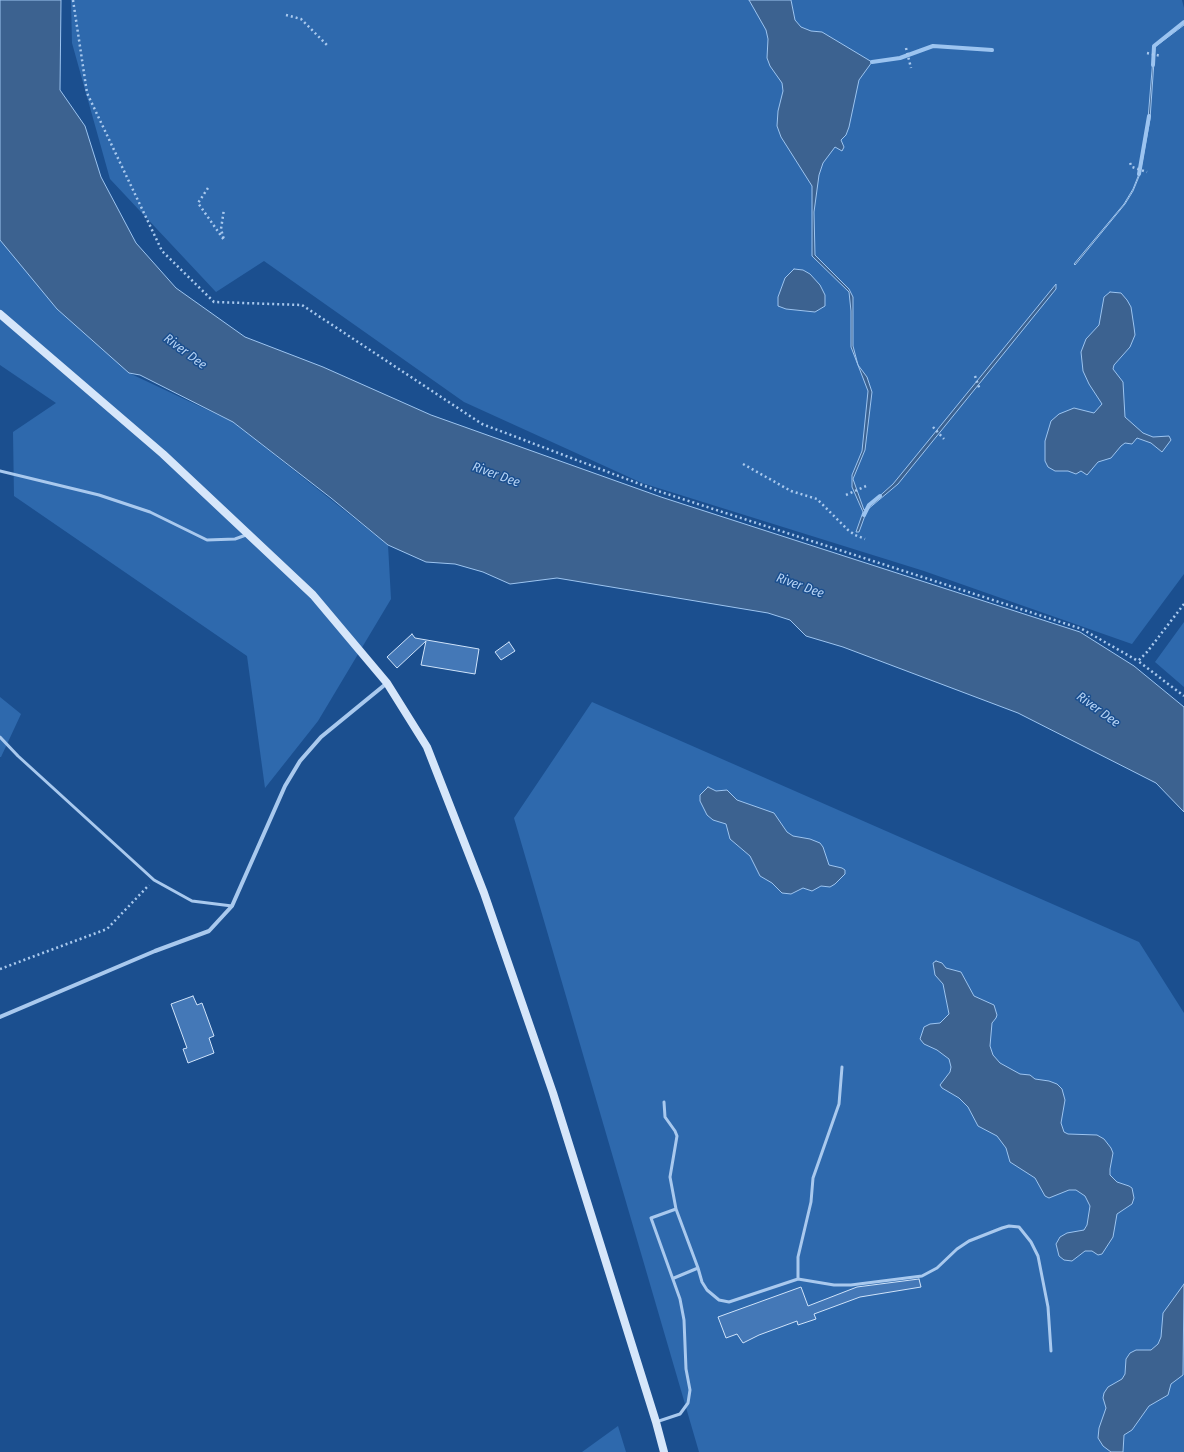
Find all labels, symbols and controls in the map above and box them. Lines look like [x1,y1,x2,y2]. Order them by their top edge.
water label: River Dee [161,331,209,373]
water label: River Dee [470,459,522,491]
water label: River Dee [774,570,826,602]
water label: River Dee [1073,689,1123,731]

